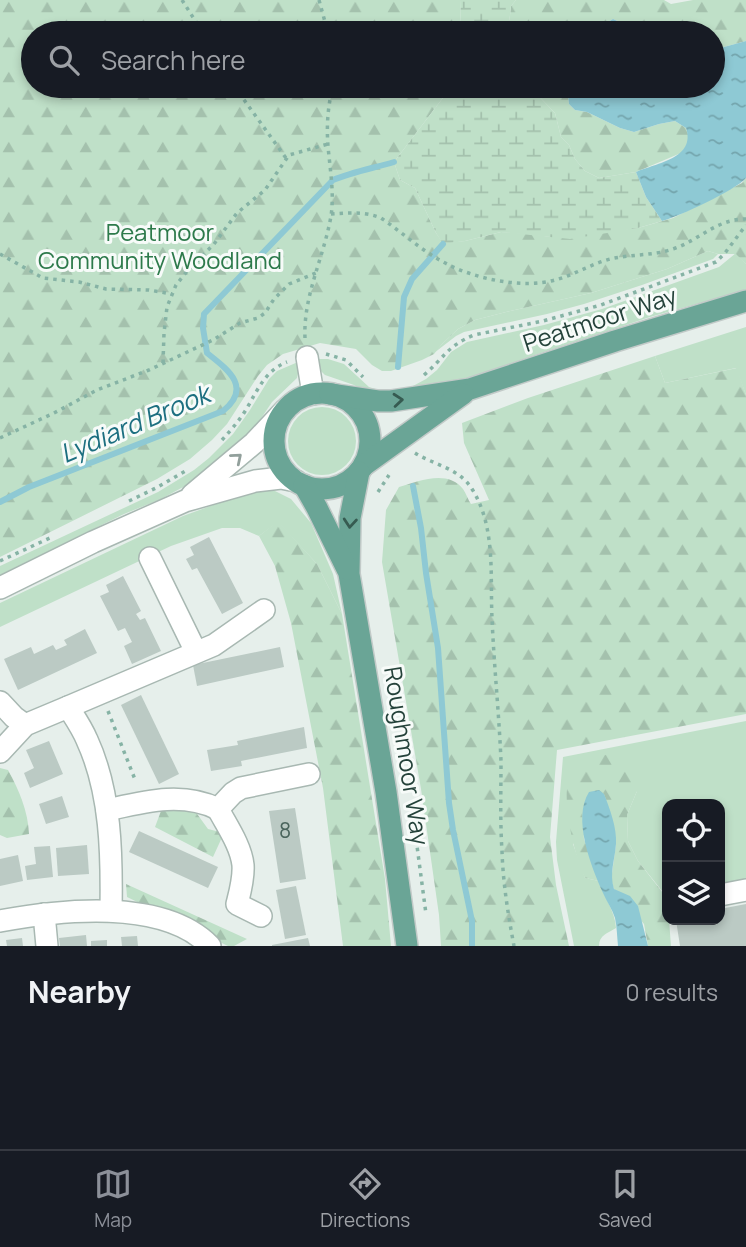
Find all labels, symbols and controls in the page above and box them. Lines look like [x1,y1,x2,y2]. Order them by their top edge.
search box [21,21,725,98]
icon: search [45,41,83,79]
text: Search here [101,42,246,78]
park label: Peatmoor Community Woodland [38,215,282,276]
street label: Peatmoor Way [518,278,681,359]
water label: Lydiard Brook [54,374,219,471]
one-way arrow [393,393,404,408]
one-way arrow [229,454,242,466]
one-way arrow [343,517,358,528]
street label: Roughmoor Way [377,664,438,848]
map controls [662,799,725,925]
button: locate [662,799,725,862]
house number: 8 [279,816,291,844]
button: layers [662,862,725,925]
text: Nearby [28,971,131,1012]
text: 0 results [625,976,718,1008]
tab: Map [94,1165,132,1233]
tab: Directions [320,1165,410,1233]
tab: Saved [598,1165,652,1233]

